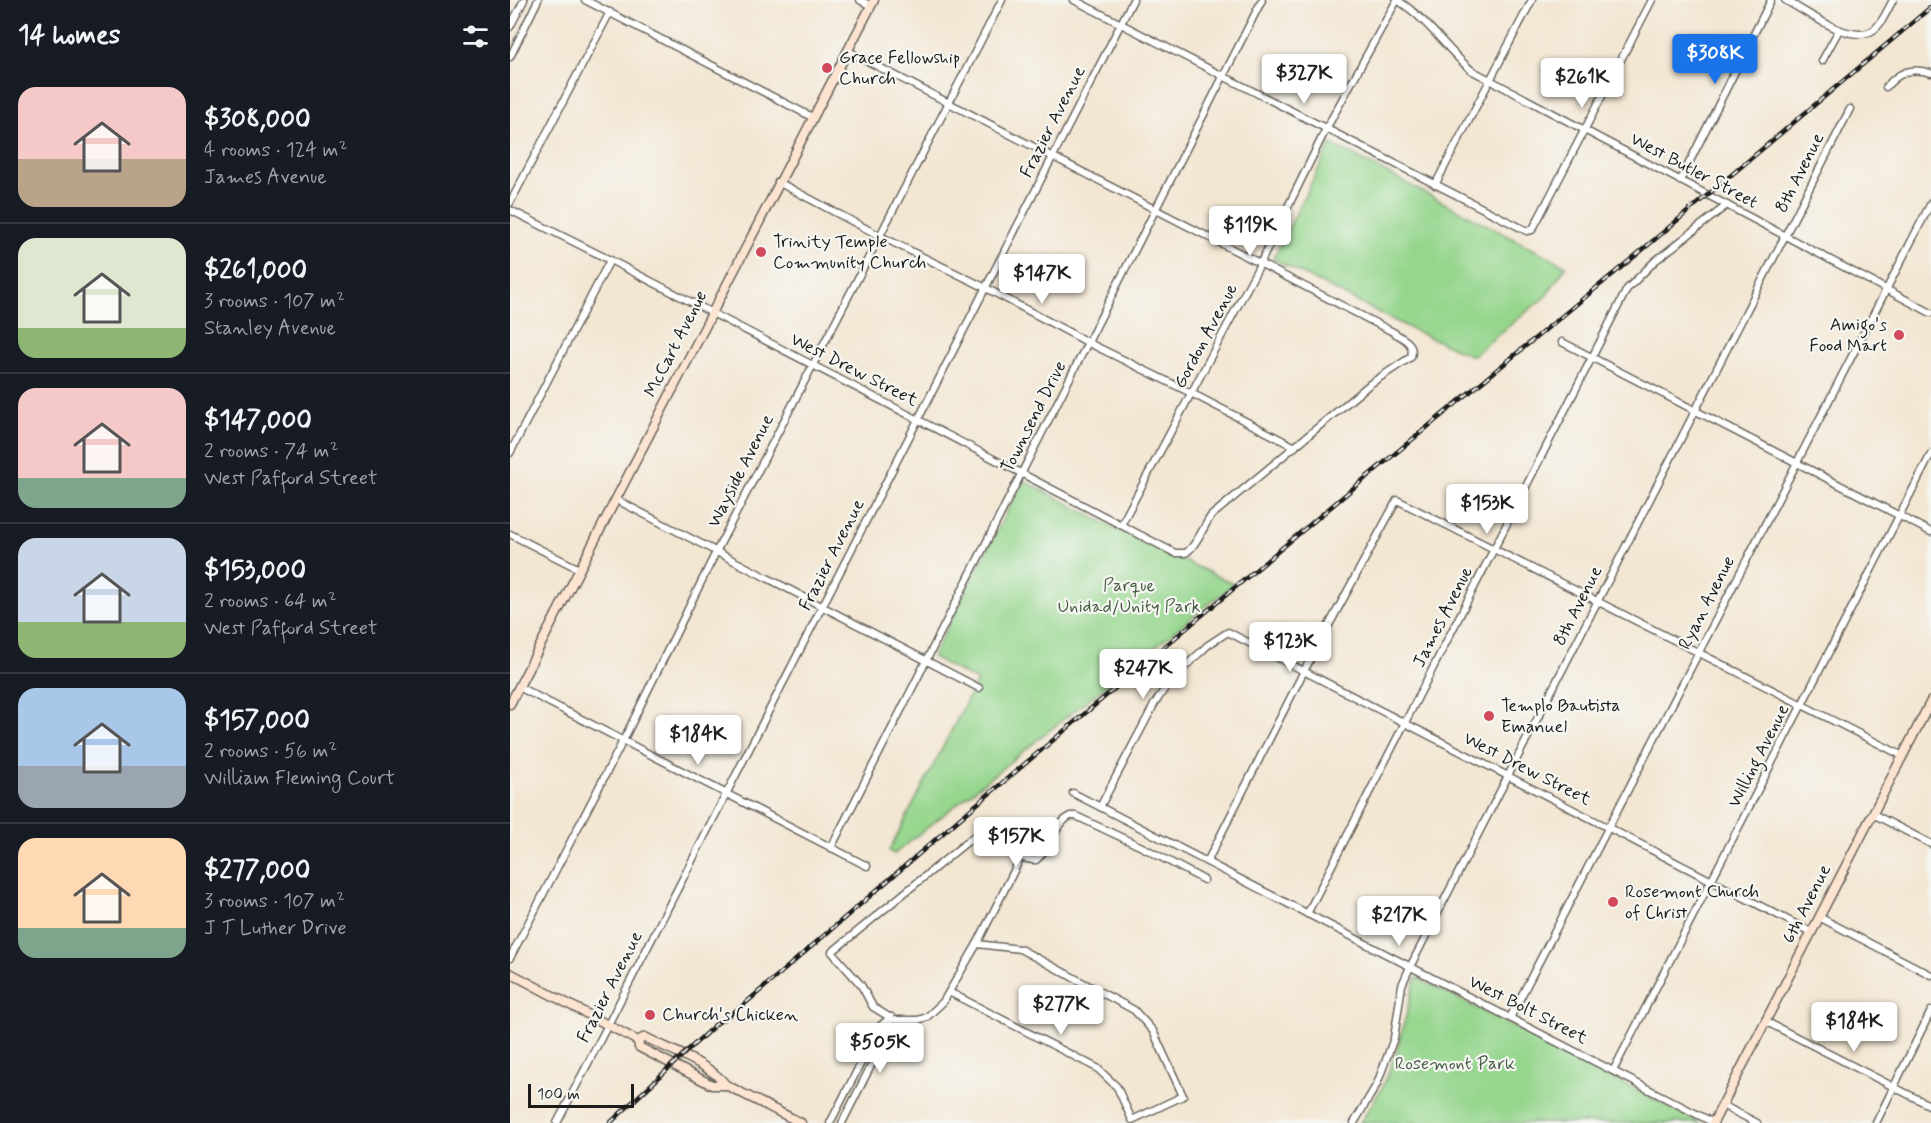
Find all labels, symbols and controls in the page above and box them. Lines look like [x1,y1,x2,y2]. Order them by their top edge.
text: 14 homes [18,19,120,53]
icon: filters [459,20,492,53]
pin: $308K [1673,34,1757,85]
text: $308K [1686,40,1744,67]
place label: Grace Fellowship Church [839,46,960,91]
pin: $327K [1262,54,1346,105]
pin: $261K [1540,58,1624,109]
text: $327K [1276,60,1332,87]
marker: Grace Fellowship Church [820,61,834,75]
street label: Frazier Avenue [1015,62,1091,182]
text: $261K [1555,64,1609,91]
text: $308,000 [204,103,311,137]
icon: home [66,111,138,183]
street label: West Butler Street [1626,127,1762,215]
street label: 8th Avenue [1770,129,1830,217]
text: 4 rooms · 124 m² [204,137,347,164]
text: James Avenue [204,164,327,191]
pin: $119K [1208,206,1292,257]
text: $119K [1223,212,1277,239]
place label: Trinity Temple Community Church [773,230,926,275]
marker: Trinity Temple Community Church [754,245,768,259]
text: $261,000 [204,254,307,288]
pin: $147K [1000,254,1084,305]
text: $147K [1013,260,1071,287]
icon: home [66,262,138,334]
street label: Gordon Avenue [1168,279,1244,393]
street label: McCart Avenue [639,286,713,402]
text: 3 rooms · 107 m² [204,288,345,315]
place label: Amigo's Food Mart [1809,313,1887,358]
text: Stanley Avenue [204,315,336,342]
street label: West Drew Street [786,328,922,413]
marker: Amigo's Food Mart [1892,328,1906,342]
street label: Townsend Drive [996,357,1072,477]
text: $147,000 [204,404,312,438]
street label: Wayside Avenue [702,410,780,532]
icon: home [66,412,138,484]
text: 2 rooms · 74 m² [204,438,338,465]
text: West Pafford Street [204,465,377,492]
pin: $153K [1445,484,1529,535]
text: $153K [1460,490,1514,517]
street label: Frazier Avenue [794,495,870,615]
street label: Ryan Avenue [1673,552,1741,654]
text: $153,000 [204,554,306,588]
icon: home [66,562,138,634]
street label: James Avenue [1407,562,1479,672]
street label: 8th Avenue [1548,562,1608,650]
park label: Parque Unidad/Unity Park [1058,574,1200,619]
text: 2 rooms · 64 m² [204,588,337,615]
text: West Pafford Street [204,615,377,642]
pin: $123K [1248,622,1332,673]
text: $123K [1263,628,1317,655]
pin: $247K [1101,649,1185,700]
text: $247K [1114,655,1172,682]
place label: Templo Bautista Emanuel [1501,694,1620,739]
street label: Willing Avenue [1723,700,1797,813]
text: $157,000 [204,704,310,738]
marker: Templo Bautista Emanuel [1482,709,1496,723]
icon: home [66,712,138,784]
pin: $184K [656,715,740,766]
text: $184K [669,721,727,748]
street label: West Drew Street [1459,727,1595,812]
text: 2 rooms · 56 m² [204,738,337,765]
text: William Fleming Court [204,765,395,792]
pin: $157K [974,817,1058,868]
text: $157K [988,823,1044,850]
text: $277,000 [204,854,310,888]
street label: 6th Avenue [1777,860,1837,948]
icon: home [66,862,138,934]
place label: Rosemont Church of Christ [1625,880,1759,925]
text: 3 rooms · 107 m² [204,888,345,915]
marker: Rosemont Church of Christ [1606,895,1620,909]
pin: $217K [1357,896,1441,947]
text: $217K [1371,902,1427,929]
text: J T Luther Drive [204,915,347,942]
street label: Frazier Avenue [572,927,648,1047]
street label: West Bolt Street [1465,970,1592,1050]
pin: $277K [1019,985,1103,1036]
text: $277K [1033,991,1089,1018]
pin: $184K [1812,1002,1896,1053]
place label: Church's Chicken [662,1003,798,1027]
marker: Church's Chicken [643,1008,657,1022]
text: $184K [1825,1008,1883,1035]
pin: $505K [838,1023,922,1074]
text: $505K [850,1029,910,1056]
park label: Rosemont Park [1395,1052,1515,1076]
scale bar [528,1081,634,1108]
text: 100 m [537,1084,580,1105]

